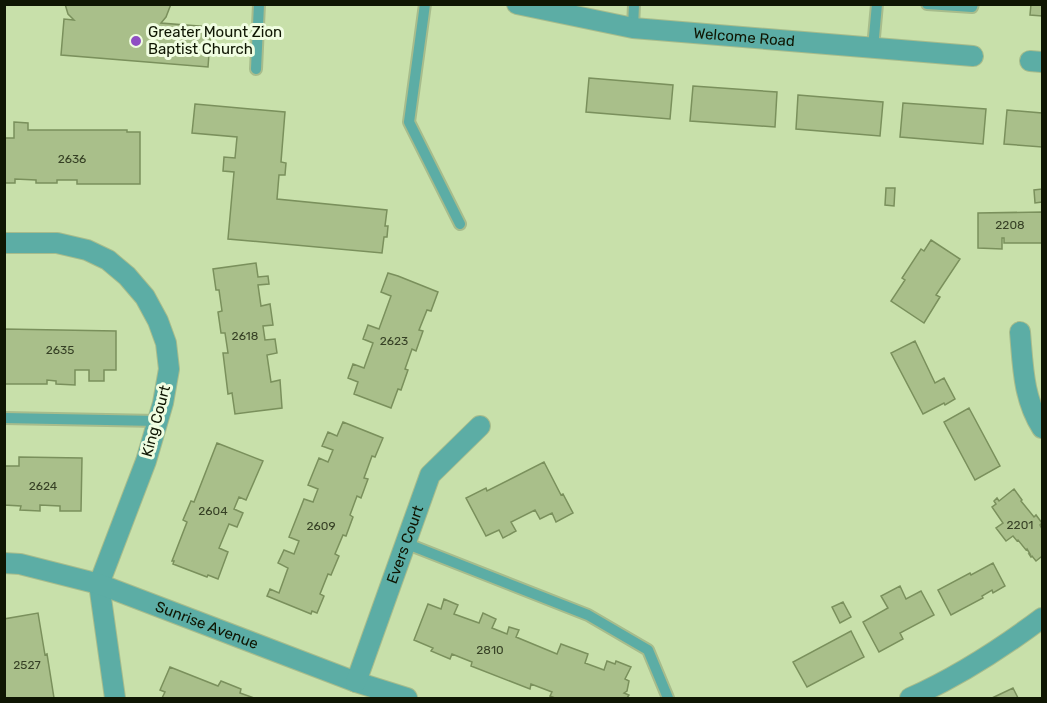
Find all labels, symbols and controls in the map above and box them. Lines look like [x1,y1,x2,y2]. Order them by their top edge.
place label: Greater Mount Zion Baptist Church [148,23,282,58]
street label: Welcome Road [693,24,796,50]
marker: Greater Mount Zion Baptist Church [129,34,143,48]
house number: 2636 [58,152,86,166]
house number: 2208 [995,218,1025,232]
house number: 2618 [232,329,258,343]
house number: 2623 [380,334,408,348]
house number: 2635 [46,343,74,357]
street label: King Court [138,383,174,459]
house number: 2624 [29,479,58,493]
street label: Evers Court [383,503,427,586]
house number: 2604 [198,504,228,518]
house number: 2201 [1007,518,1033,532]
house number: 2609 [306,519,336,533]
street label: Sunrise Avenue [153,597,261,653]
house number: 2810 [476,643,504,657]
house number: 2527 [13,658,41,672]

